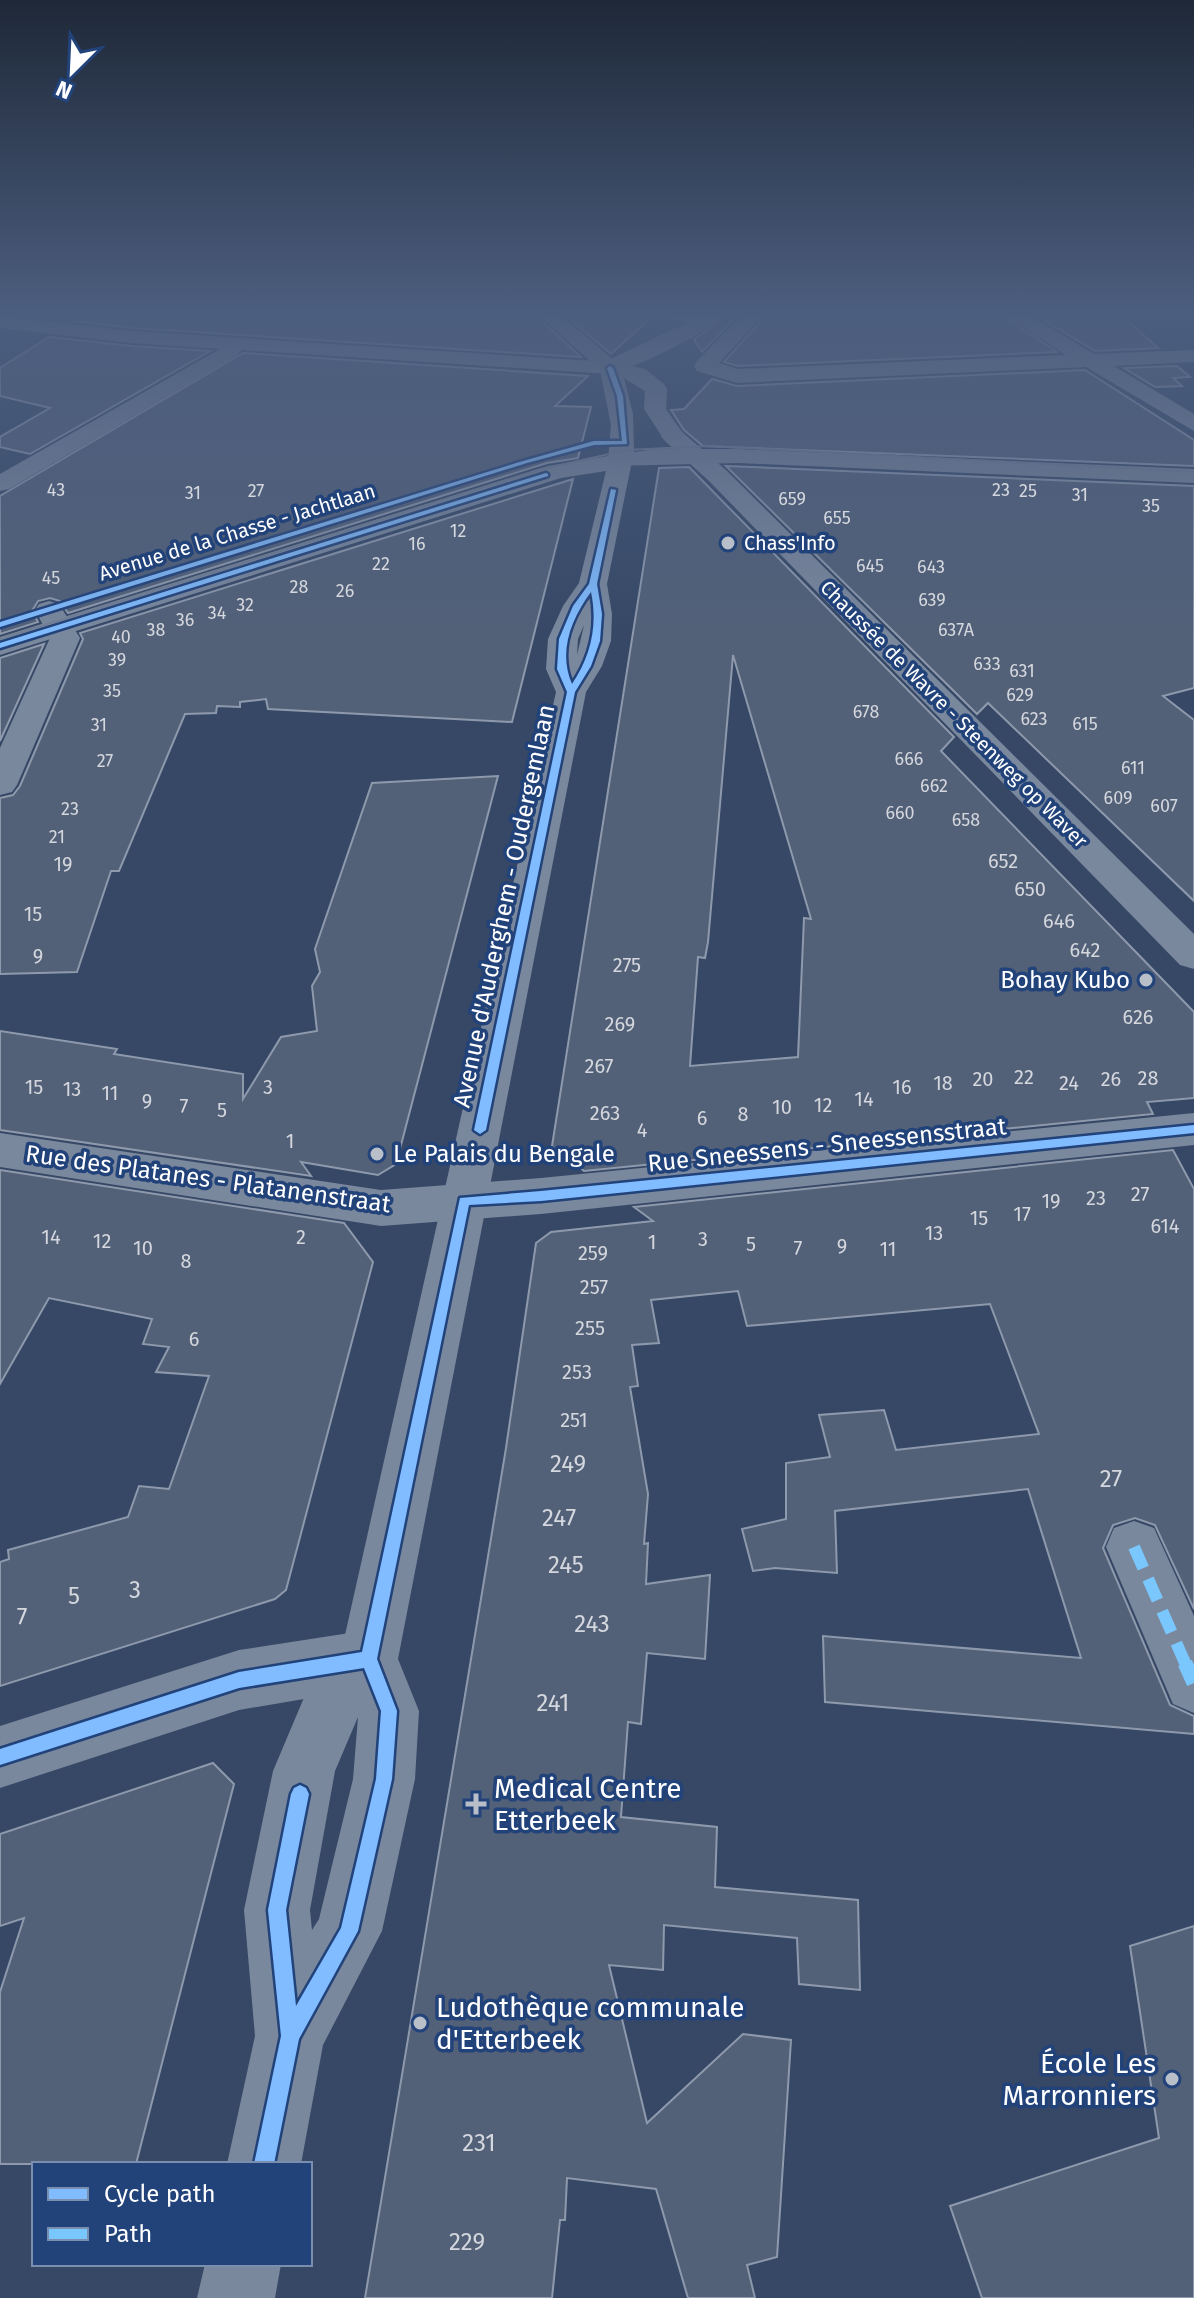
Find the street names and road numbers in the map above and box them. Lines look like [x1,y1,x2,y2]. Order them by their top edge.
street label: Avenue de la Chasse - Jachtlaan [96,478,378,586]
street label: Chaussée de Wavre - Steenweg op Waver [815,575,1093,853]
street label: Avenue d'Auderghem - Oudergemlaan [448,702,560,1110]
street label: Rue Sneessens - Sneessensstraat [646,1112,1008,1178]
street label: Rue des Platanes - Platanenstraat [24,1140,393,1219]

